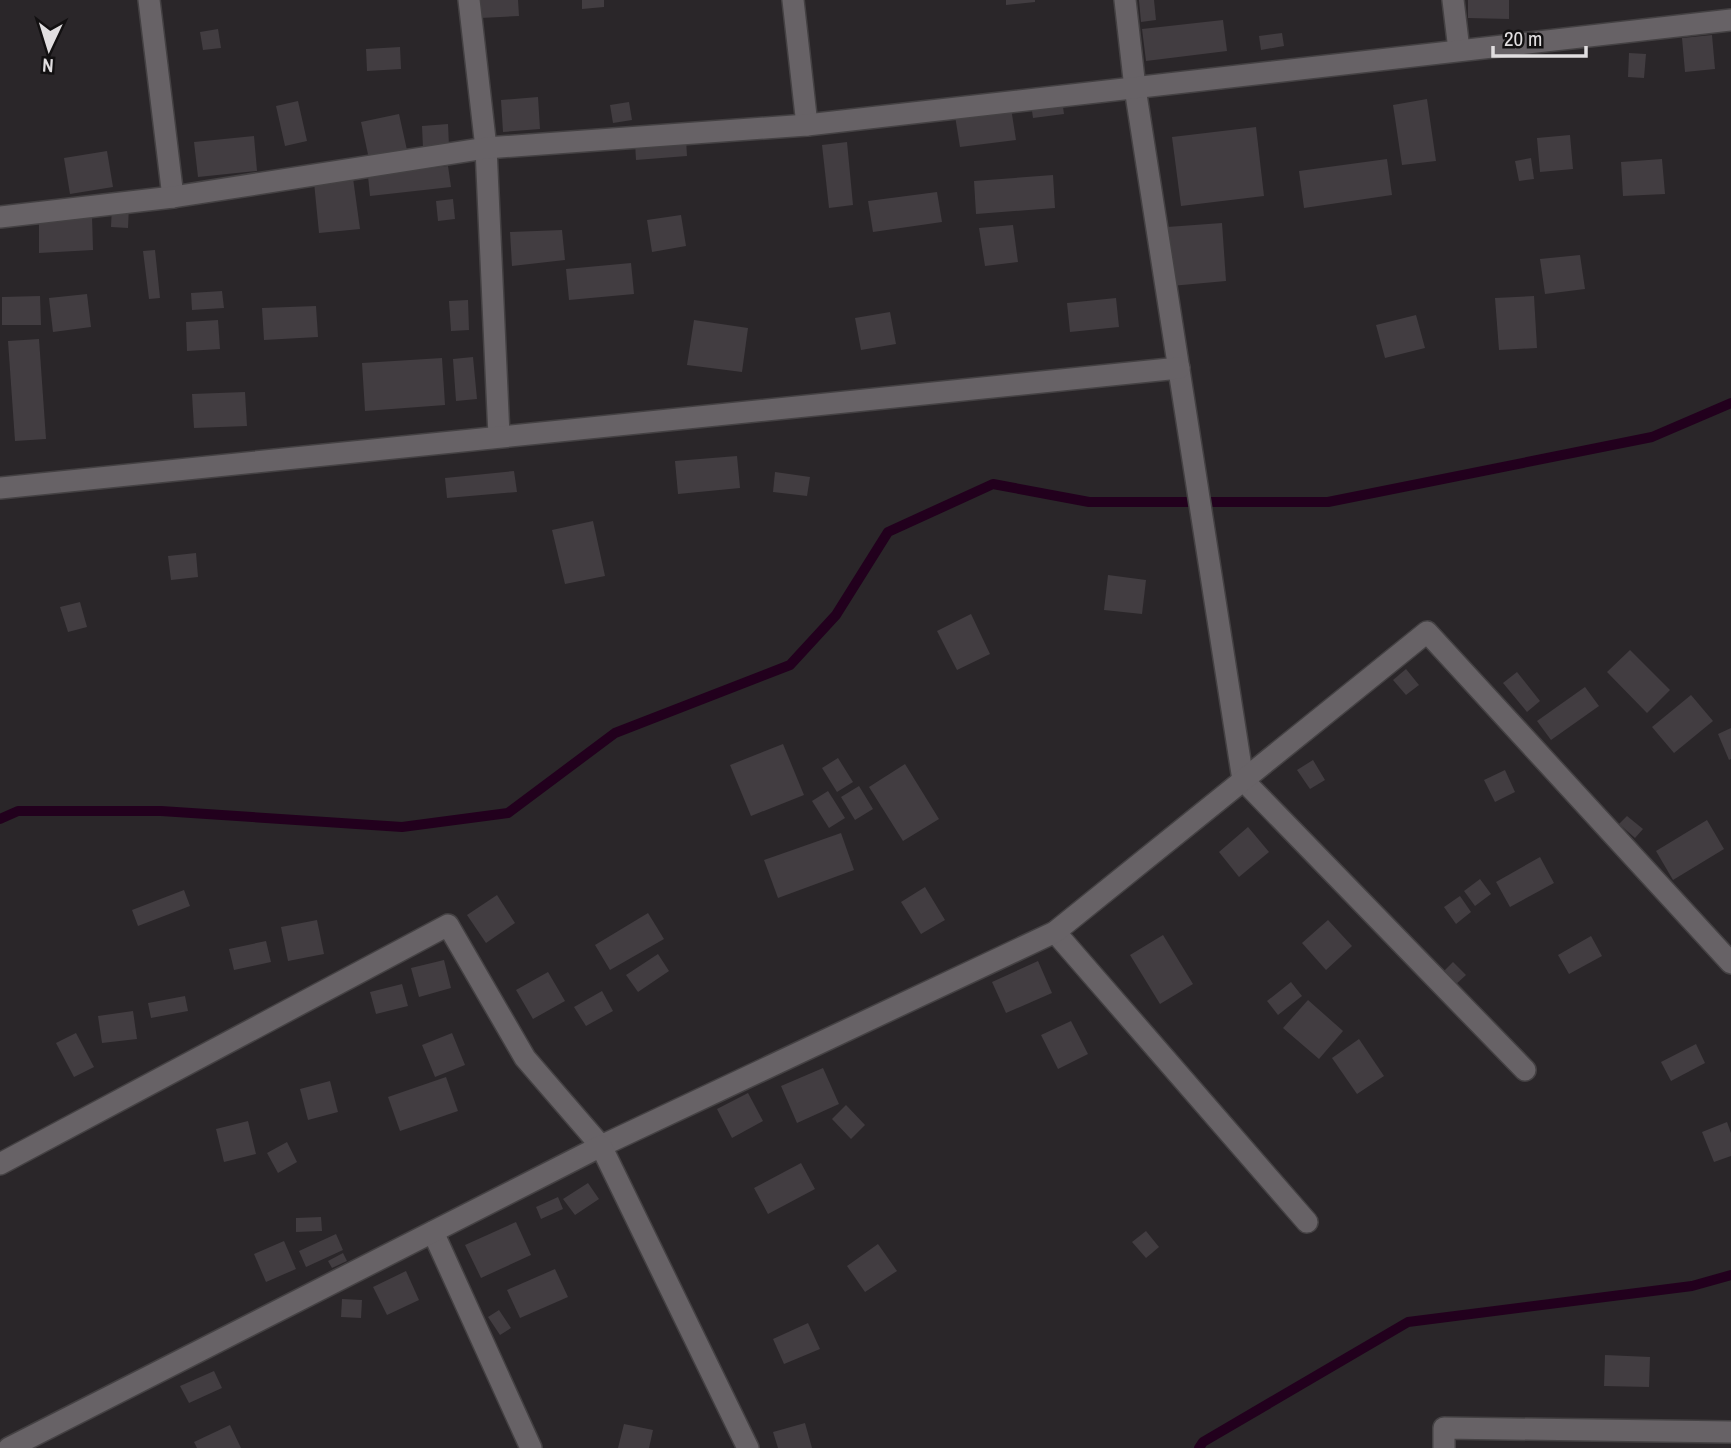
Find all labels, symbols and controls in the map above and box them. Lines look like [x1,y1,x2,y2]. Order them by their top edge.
north arrow [14,14,84,84]
scale bar [1493,14,1586,58]
text: 20 m [1504,24,1542,53]
text: N [41,53,54,79]

